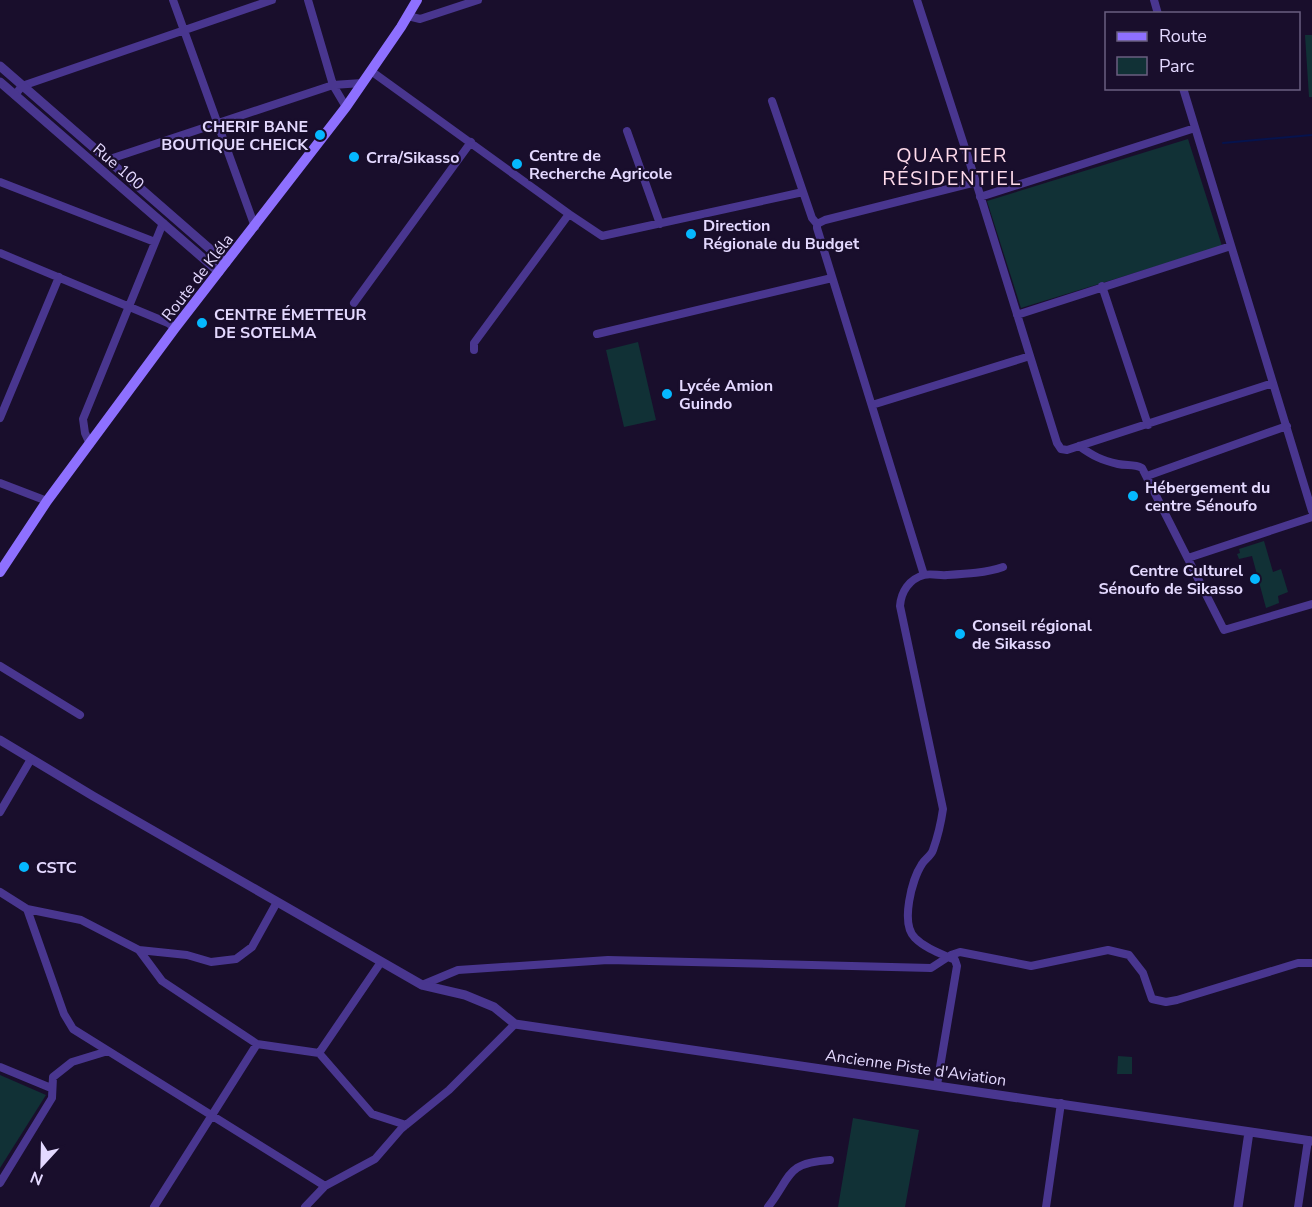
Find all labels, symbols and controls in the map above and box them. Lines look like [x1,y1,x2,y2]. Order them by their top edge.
legend [1105,12,1300,90]
text: Route [1159,24,1207,48]
text: Parc [1159,54,1194,78]
place label: CHERIF BANE BOUTIQUE CHEICK [161,116,309,156]
marker: CHERIF BANE BOUTIQUE CHEICK [313,128,327,142]
street label: Rue 100 [88,138,149,195]
district label: QUARTIER RÉSIDENTIEL [882,142,1022,192]
place label: Centre de Recherche Agricole [529,145,673,185]
place label: Crra/Sikasso [366,147,459,169]
marker: Crra/Sikasso [347,150,361,164]
marker: Centre de Recherche Agricole [510,157,524,171]
place label: Direction Régionale du Budget [703,215,860,255]
marker: Direction Régionale du Budget [684,227,698,241]
street label: Route de Kléla [157,230,239,326]
place label: CENTRE ÉMETTEUR DE SOTELMA [214,304,367,344]
marker: CENTRE ÉMETTEUR DE SOTELMA [195,316,209,330]
place label: Lycée Amion Guindo [679,375,773,415]
marker: Lycée Amion Guindo [660,387,674,401]
place label: Hébergement du centre Sénoufo [1145,477,1270,517]
marker: Hébergement du centre Sénoufo [1126,489,1140,503]
place label: Centre Culturel Sénoufo de Sikasso [1098,560,1243,600]
marker: Centre Culturel Sénoufo de Sikasso [1248,572,1262,586]
place label: Conseil régional de Sikasso [972,615,1092,655]
marker: Conseil régional de Sikasso [953,627,967,641]
place label: CSTC [36,857,77,879]
marker: CSTC [17,860,31,874]
street label: Ancienne Piste d'Aviation [824,1044,1008,1092]
north arrow [12,1135,72,1195]
text: N [27,1166,46,1190]

